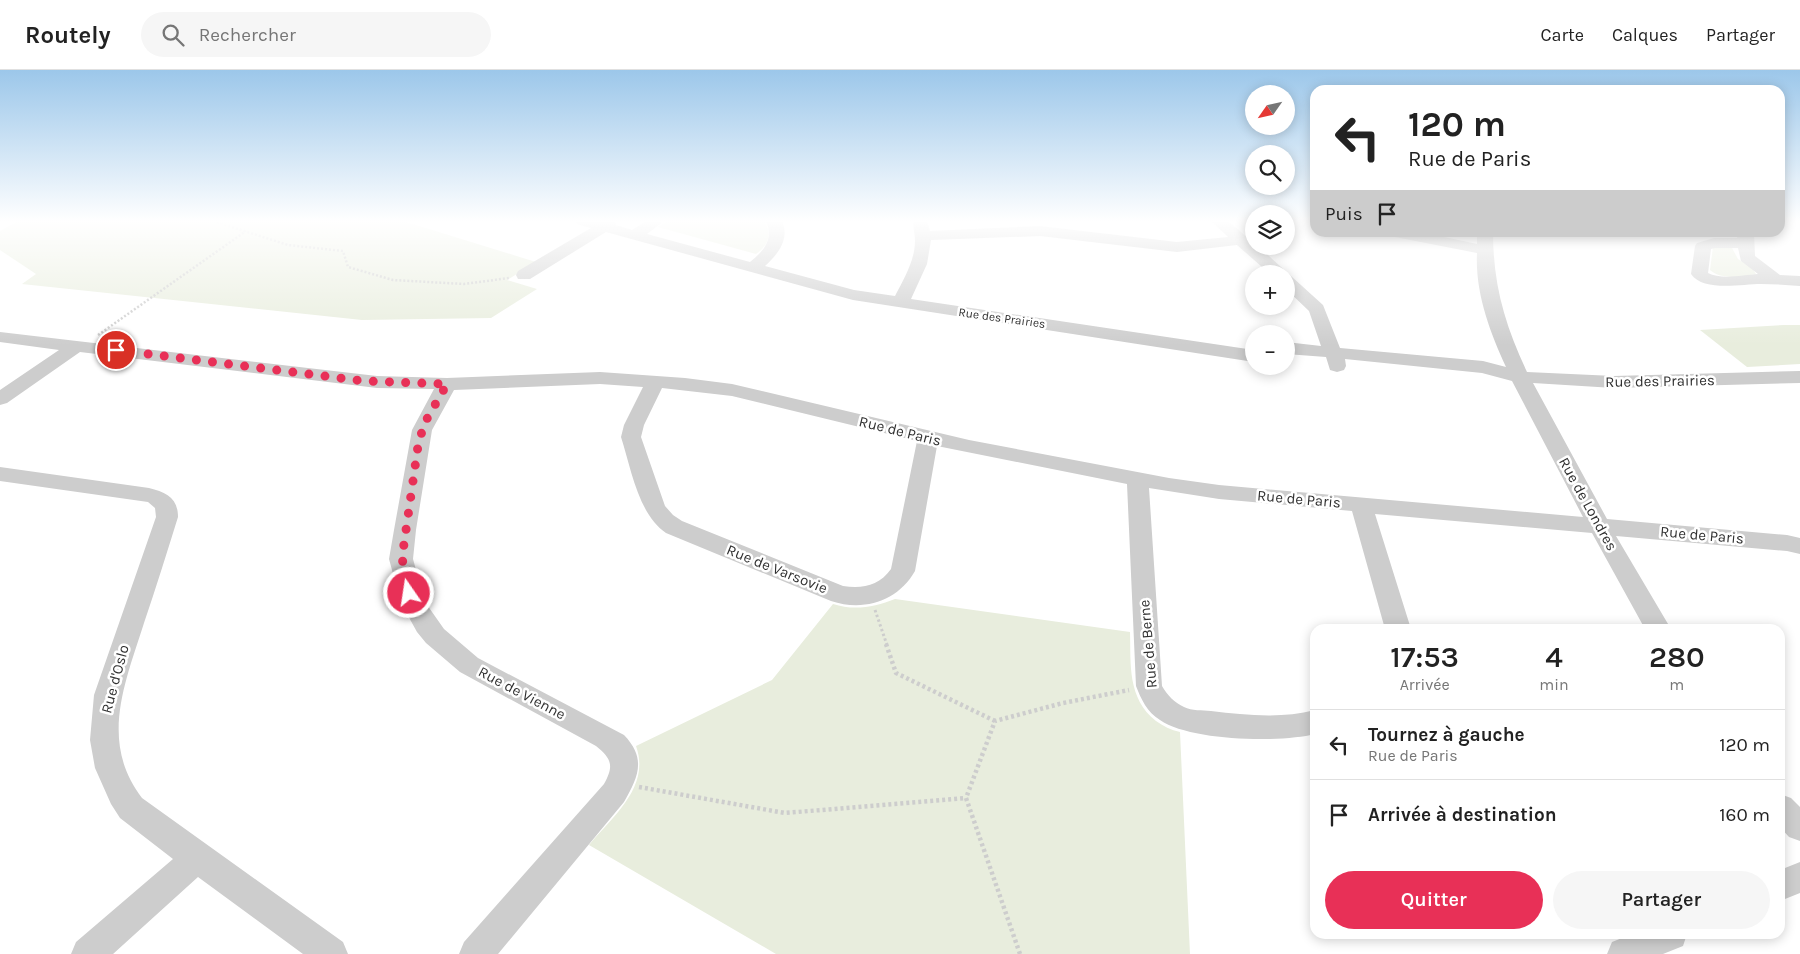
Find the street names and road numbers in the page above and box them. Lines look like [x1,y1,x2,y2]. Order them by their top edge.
street label: Rue des Prairies [958,305,1046,331]
street label: Rue des Prairies [1605,371,1715,391]
street label: Rue de Paris [857,412,943,450]
street label: Rue de Londres [1555,454,1621,554]
street label: Rue de Paris [1256,486,1342,512]
street label: Rue de Paris [1659,522,1745,548]
street label: Rue de Varsovie [724,541,830,597]
street label: Rue de Berne [1135,599,1161,689]
street label: Rue d'Oslo [97,643,133,715]
street label: Rue de Vienne [475,662,569,724]

